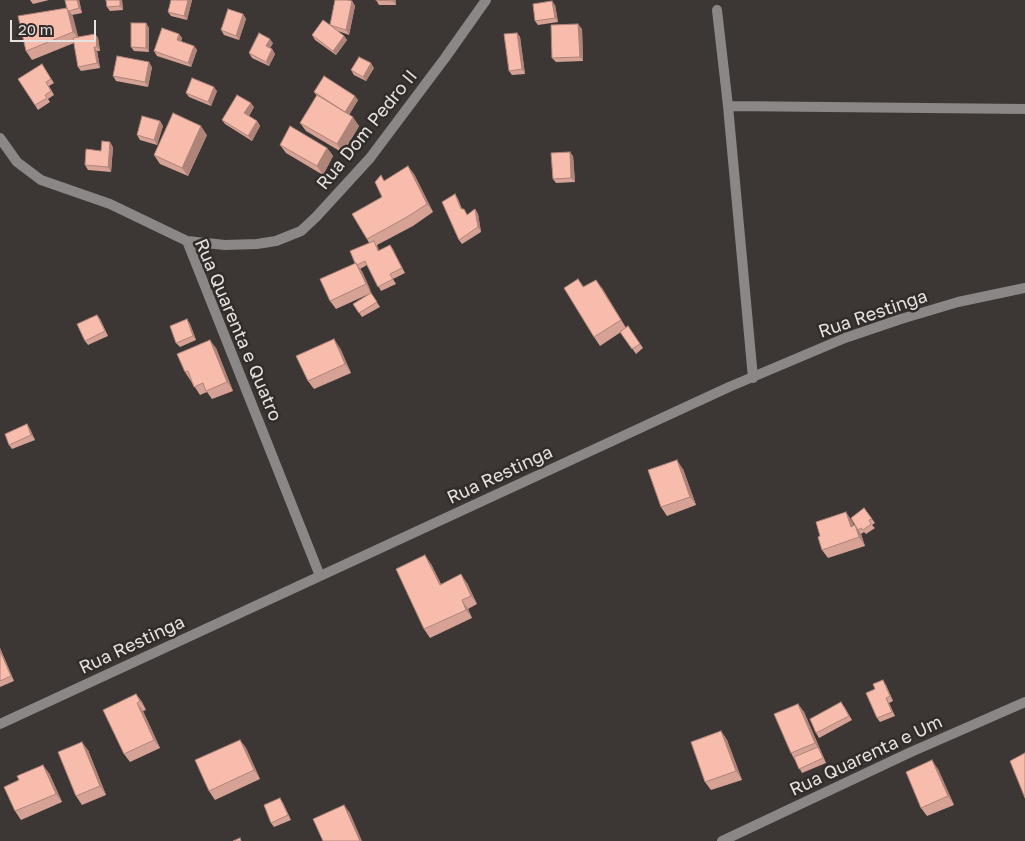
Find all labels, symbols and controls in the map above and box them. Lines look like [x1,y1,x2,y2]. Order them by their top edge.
scale bar [12,10,99,42]
text: 20 m [18,20,53,38]
street label: Rua Dom Pedro II [312,66,422,194]
street label: Rua Quarenta e Quatro [190,236,286,424]
street label: Rua Restinga [816,285,930,343]
street label: Rua Restinga [444,441,556,509]
street label: Rua Restinga [76,611,188,679]
street label: Rua Quarenta e Um [786,711,946,801]

